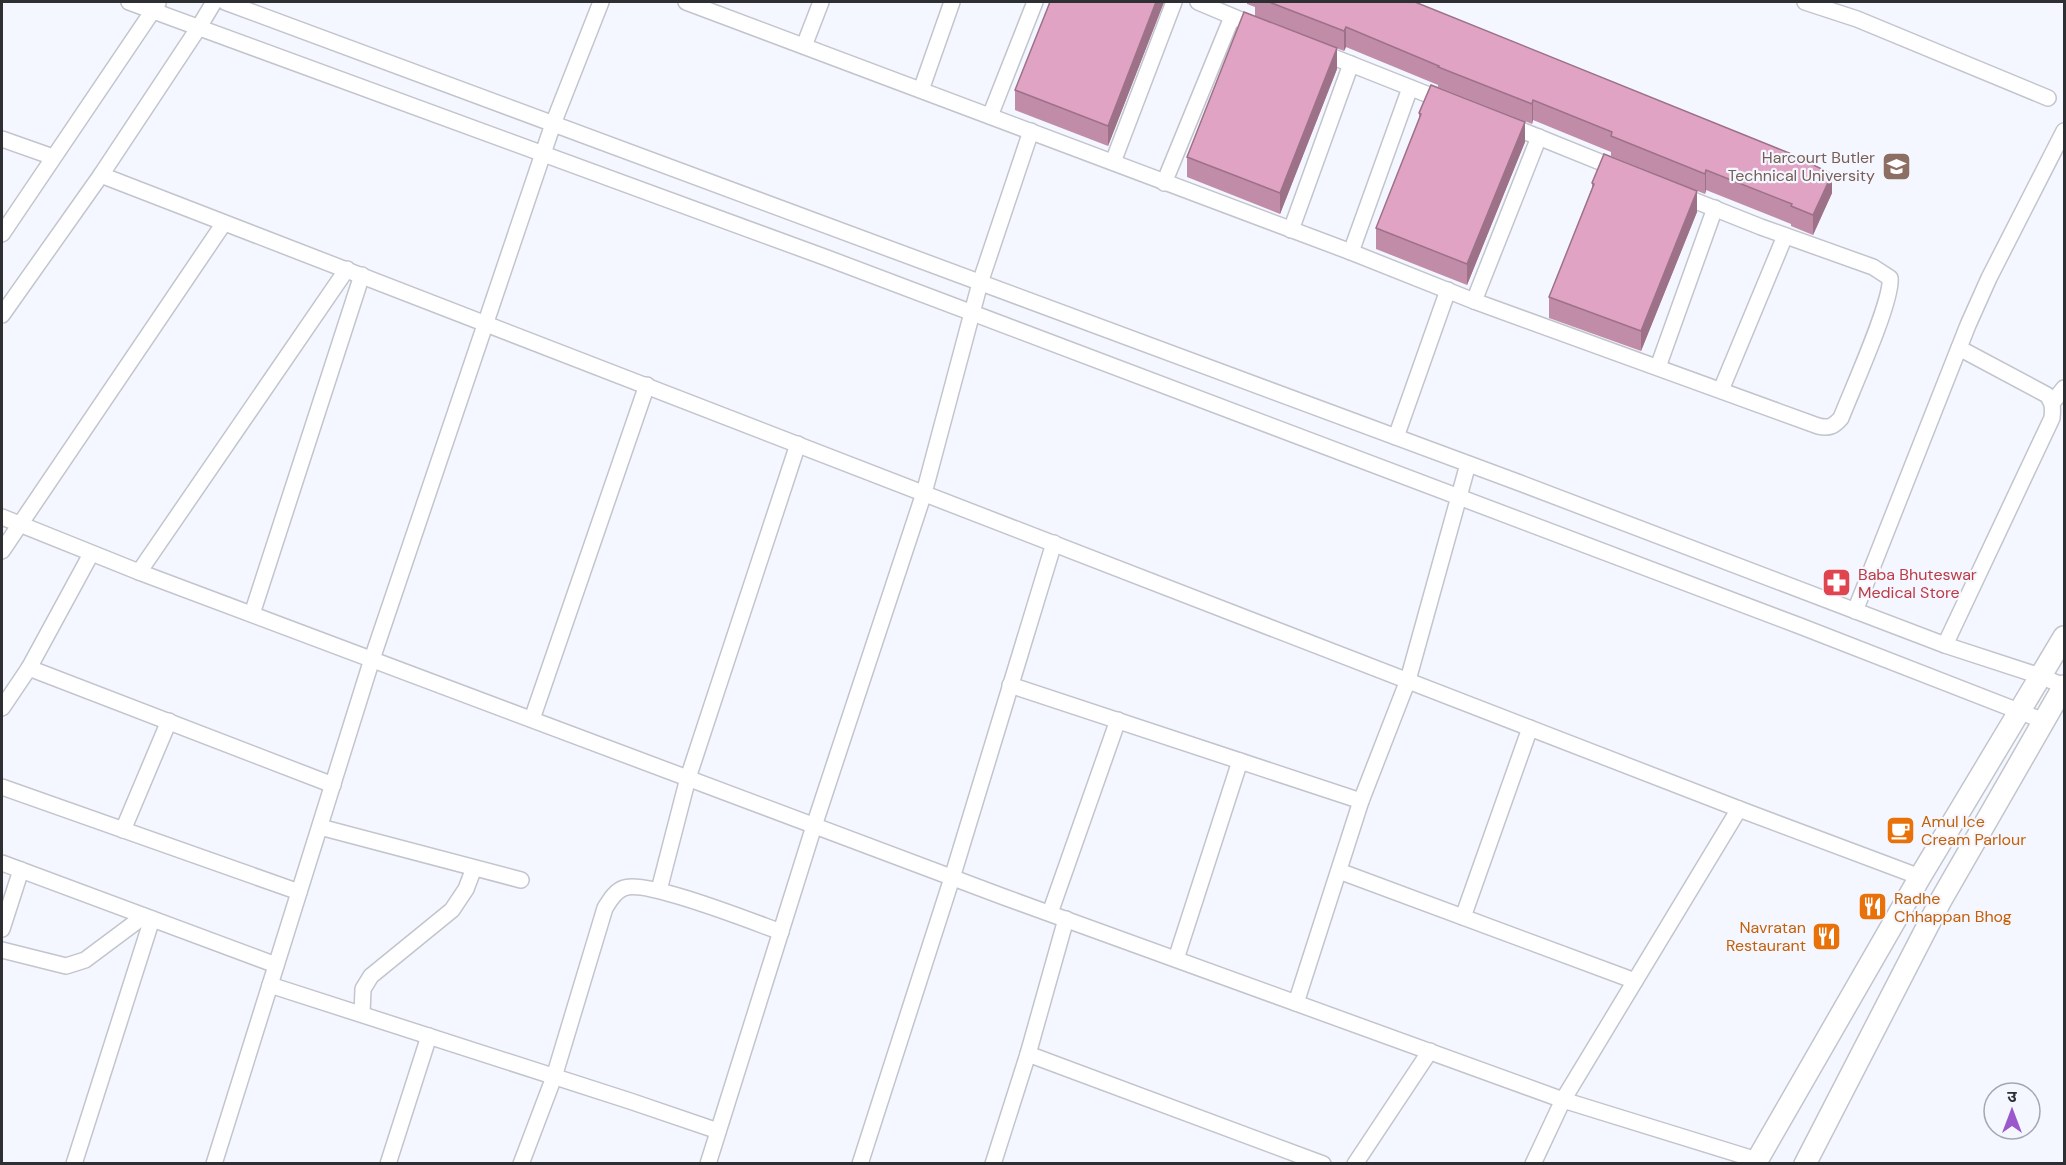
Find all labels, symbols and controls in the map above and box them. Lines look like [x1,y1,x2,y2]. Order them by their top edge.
place label: Harcourt Butler Technical University [1728,147,1875,186]
school or university icon: Harcourt Butler Technical University [1880,150,1912,182]
place label: Baba Bhuteswar Medical Store [1858,564,1977,603]
pharmacy icon: Baba Bhuteswar Medical Store [1821,567,1853,599]
place label: Amul Ice Cream Parlour [1921,811,2026,850]
cafe icon: Amul Ice Cream Parlour [1884,814,1916,846]
place label: Radhe Chhappan Bhog [1894,888,2012,927]
restaurant icon: Radhe Chhappan Bhog [1857,891,1889,923]
place label: Navratan Restaurant [1726,917,1806,956]
restaurant icon: Navratan Restaurant [1811,920,1843,952]
north arrow [1982,1081,2042,1141]
text: उ [2007,1086,2017,1107]

